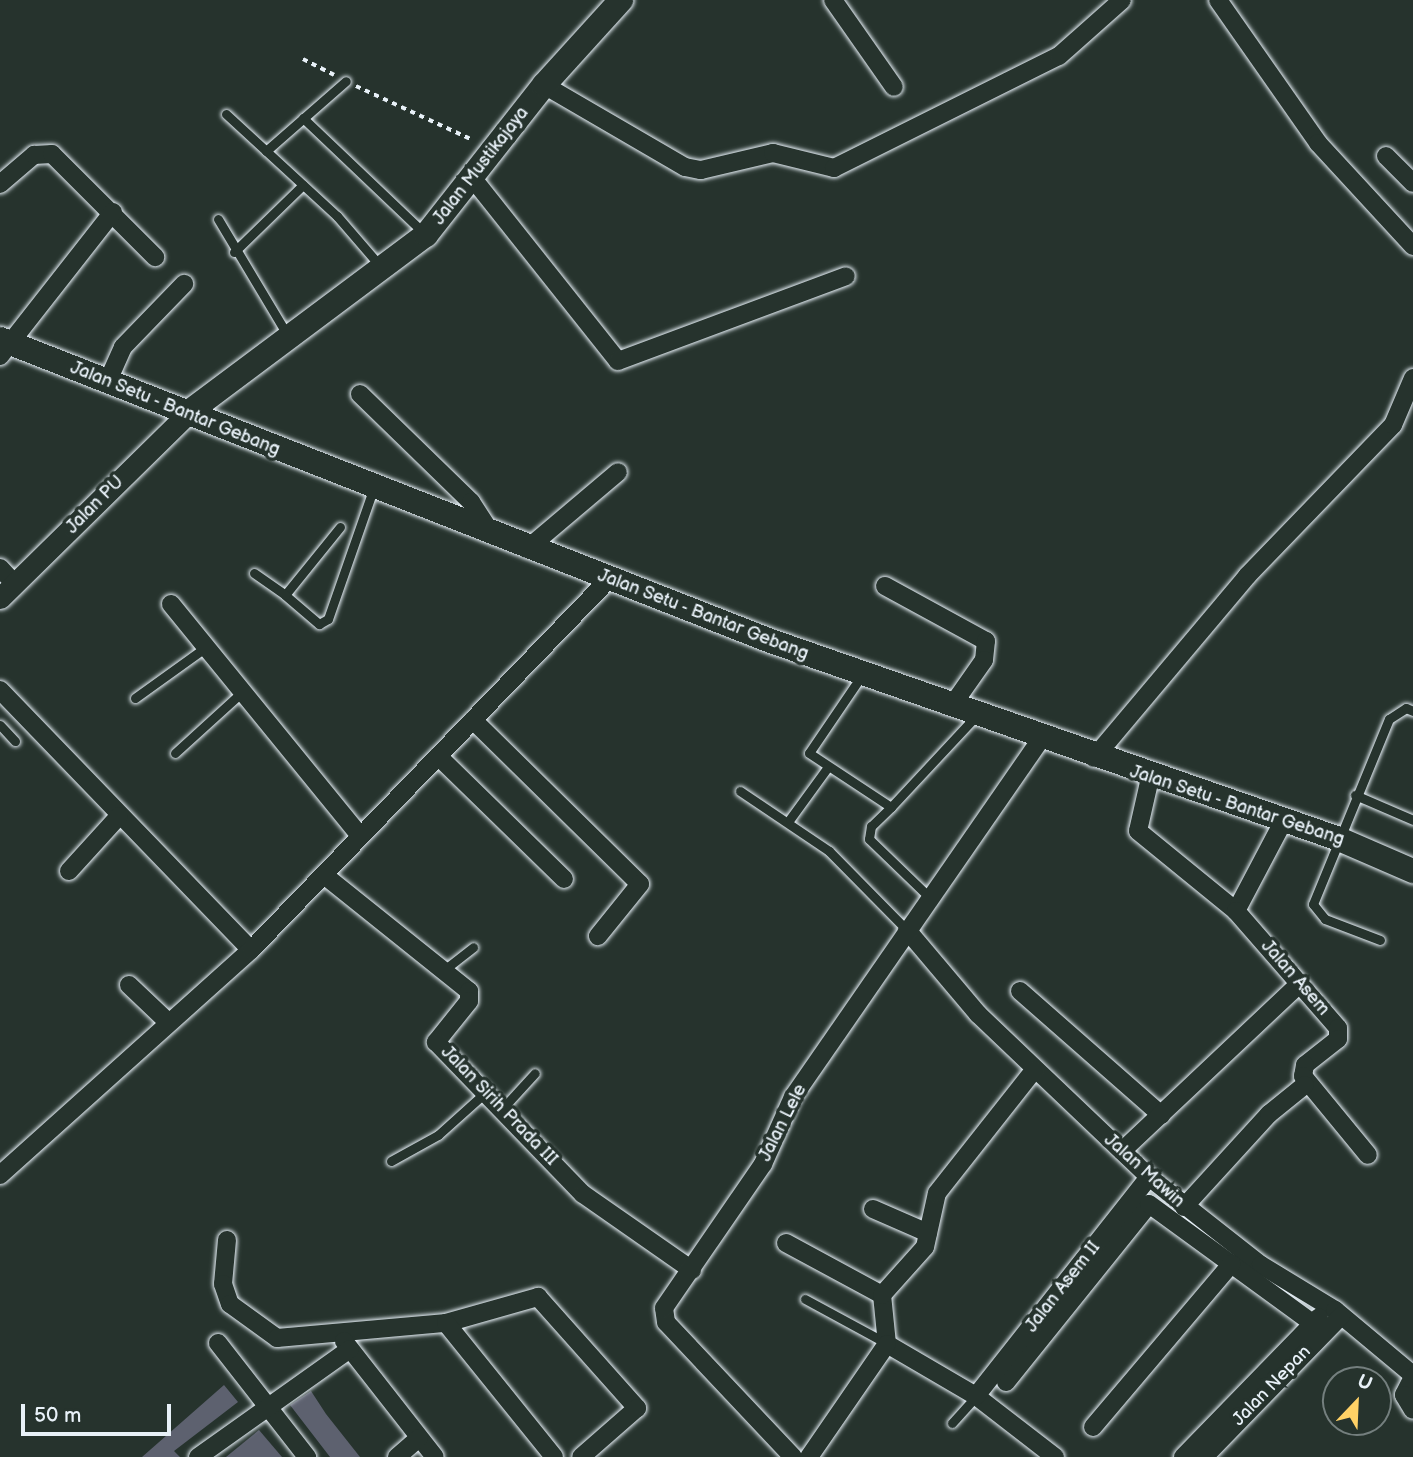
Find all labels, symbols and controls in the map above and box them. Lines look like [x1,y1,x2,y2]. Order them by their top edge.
street label: Jalan Mustikajaya [428,103,534,229]
street label: Jalan Setu - Bantar Gebang [66,357,284,461]
street label: Jalan PU [62,472,128,538]
street label: Jalan Setu - Bantar Gebang [594,564,812,666]
street label: Jalan Setu - Bantar Gebang [1126,761,1348,851]
street label: Jalan Asem [1256,936,1334,1020]
street label: Jalan Sirih Prada III [436,1041,562,1171]
street label: Jalan Lele [754,1081,812,1165]
street label: Jalan Mawin [1099,1129,1189,1213]
street label: Jalan Asem II [1021,1237,1105,1337]
street label: Jalan Nepan [1228,1341,1316,1431]
north arrow [1322,1366,1392,1436]
text: U [1354,1370,1375,1396]
scale bar [24,1390,175,1434]
text: 50 m [34,1403,81,1428]

